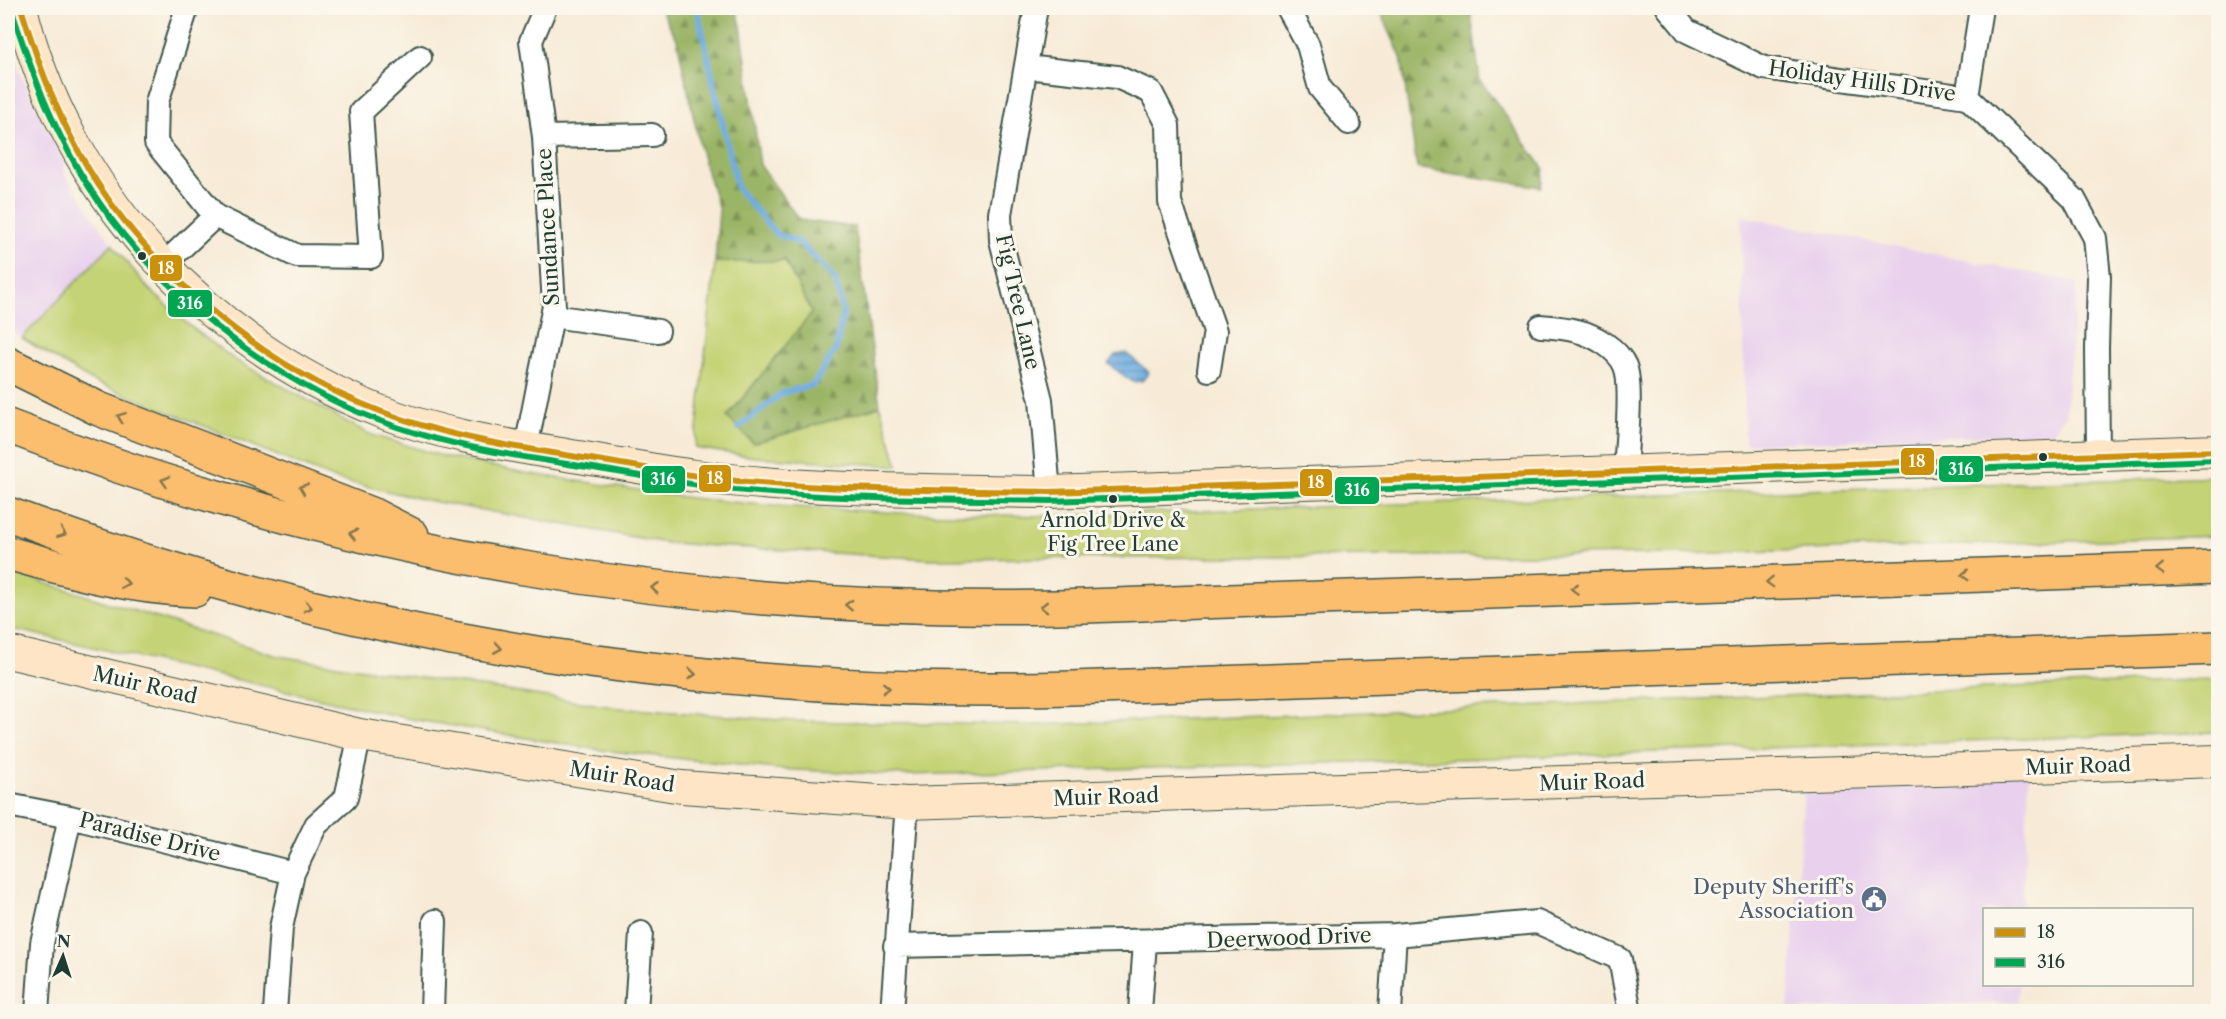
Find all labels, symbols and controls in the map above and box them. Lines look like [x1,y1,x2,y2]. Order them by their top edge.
street label: Holiday Hills Drive [1767,55,1957,106]
street label: Sundance Place [531,147,564,307]
street label: Fig Tree Lane [991,232,1046,372]
unlabelled marker [136,250,148,262]
line badge: 18 [149,254,183,282]
text: 18 [157,258,175,278]
line badge: 316 [167,289,213,318]
text: 316 [177,293,203,313]
one-way arrow [116,412,127,424]
line badge: 18 [1900,447,1935,476]
text: 18 [1908,451,1926,471]
unlabelled marker [2037,451,2049,463]
line badge: 316 [1938,455,1984,483]
text: 316 [1948,459,1974,479]
line badge: 18 [698,464,732,493]
line badge: 316 [641,465,686,494]
text: 18 [706,468,724,488]
line badge: 18 [1299,468,1333,497]
text: 316 [650,469,676,489]
text: 18 [1307,472,1325,492]
one-way arrow [160,476,171,488]
line badge: 316 [1334,476,1380,505]
text: 316 [1344,480,1370,500]
one-way arrow [298,482,309,495]
marker: Arnold Drive & Fig Tree Lane [1107,493,1119,505]
place label: Arnold Drive & Fig Tree Lane [1040,508,1185,556]
one-way arrow [57,526,67,539]
one-way arrow [348,528,358,541]
one-way arrow [2156,562,2165,575]
one-way arrow [1961,569,1970,582]
one-way arrow [120,576,130,589]
one-way arrow [1766,576,1775,588]
one-way arrow [651,582,660,595]
one-way arrow [1571,582,1580,595]
one-way arrow [845,598,854,611]
one-way arrow [302,600,312,613]
one-way arrow [1040,601,1049,613]
one-way arrow [494,641,503,653]
street label: Muir Road [91,660,200,709]
one-way arrow [687,667,696,680]
one-way arrow [882,682,891,695]
street label: Muir Road [2025,751,2132,780]
street label: Muir Road [568,756,677,797]
street label: Muir Road [1539,767,1646,796]
street label: Muir Road [1053,782,1160,811]
street label: Paradise Drive [77,807,223,866]
place label: Deputy Sheriff's Association [1693,874,1854,923]
public building icon: Deputy Sheriff's Association [1859,884,1889,914]
legend [1983,908,2193,986]
text: 18 [2037,921,2055,943]
street label: Deerwood Drive [1206,922,1372,953]
north arrow [33,926,93,986]
text: N [56,931,71,951]
text: 316 [2037,951,2065,973]

